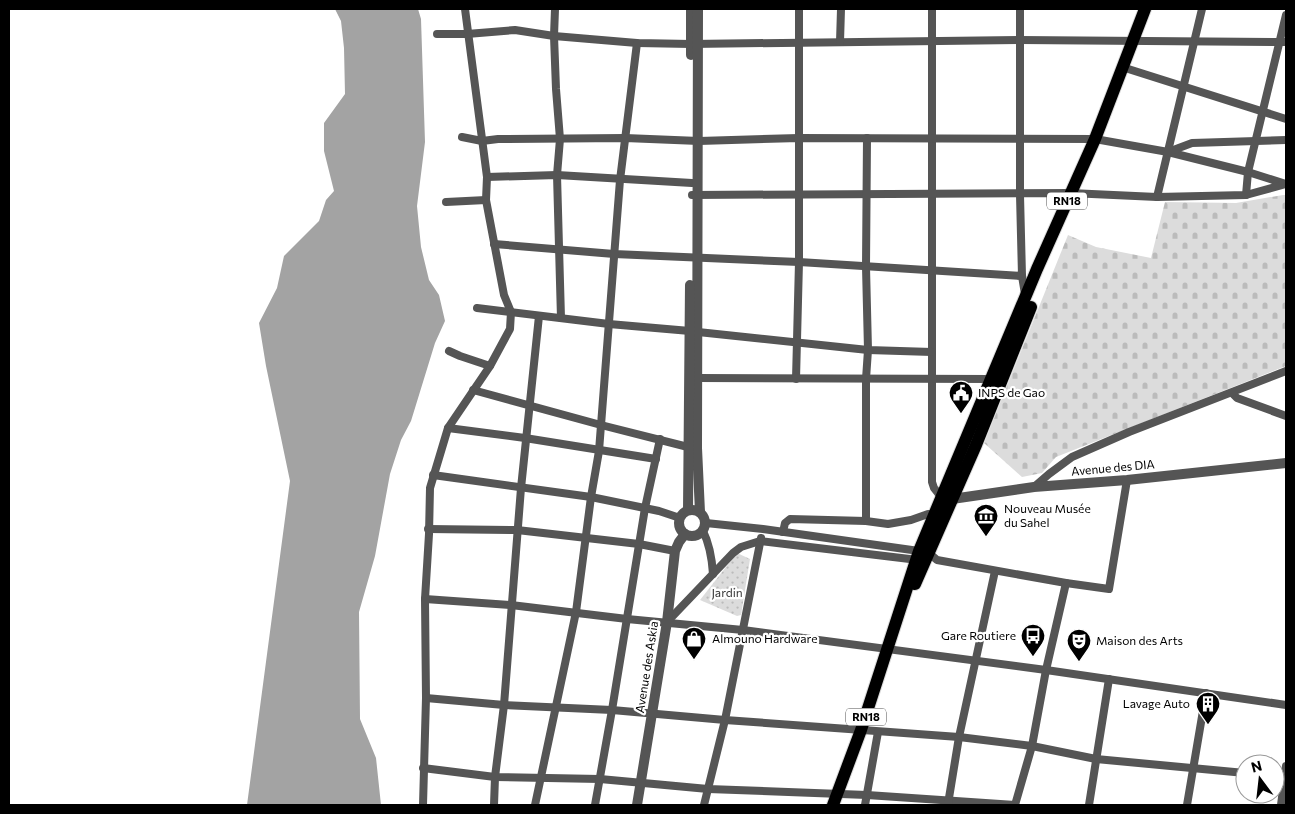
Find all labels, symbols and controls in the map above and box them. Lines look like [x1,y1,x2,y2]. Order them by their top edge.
road number: RN18 [1047,192,1087,210]
public building icon: INPS de Gao [948,380,974,414]
place label: INPS de Gao [978,385,1045,399]
street label: Avenue des DIA [1071,456,1155,478]
place label: Nouveau Musée du Sahel [1004,501,1091,529]
museum icon: Nouveau Musée du Sahel [973,503,999,537]
park label: Jardin [711,585,743,600]
street label: Avenue des Askia [632,620,660,714]
bus stop icon: Gare Routiere [1020,623,1046,657]
shop icon: Almouno Hardware [681,626,707,660]
place label: Gare Routiere [941,628,1016,642]
theatre icon: Maison des Arts [1066,628,1092,662]
place label: Almouno Hardware [712,631,817,645]
place label: Maison des Arts [1096,633,1183,647]
building icon: Lavage Auto [1195,691,1221,725]
place label: Lavage Auto [1123,696,1190,710]
road number: RN18 [846,709,886,726]
north arrow [1235,754,1285,804]
text: N [1249,756,1264,776]

